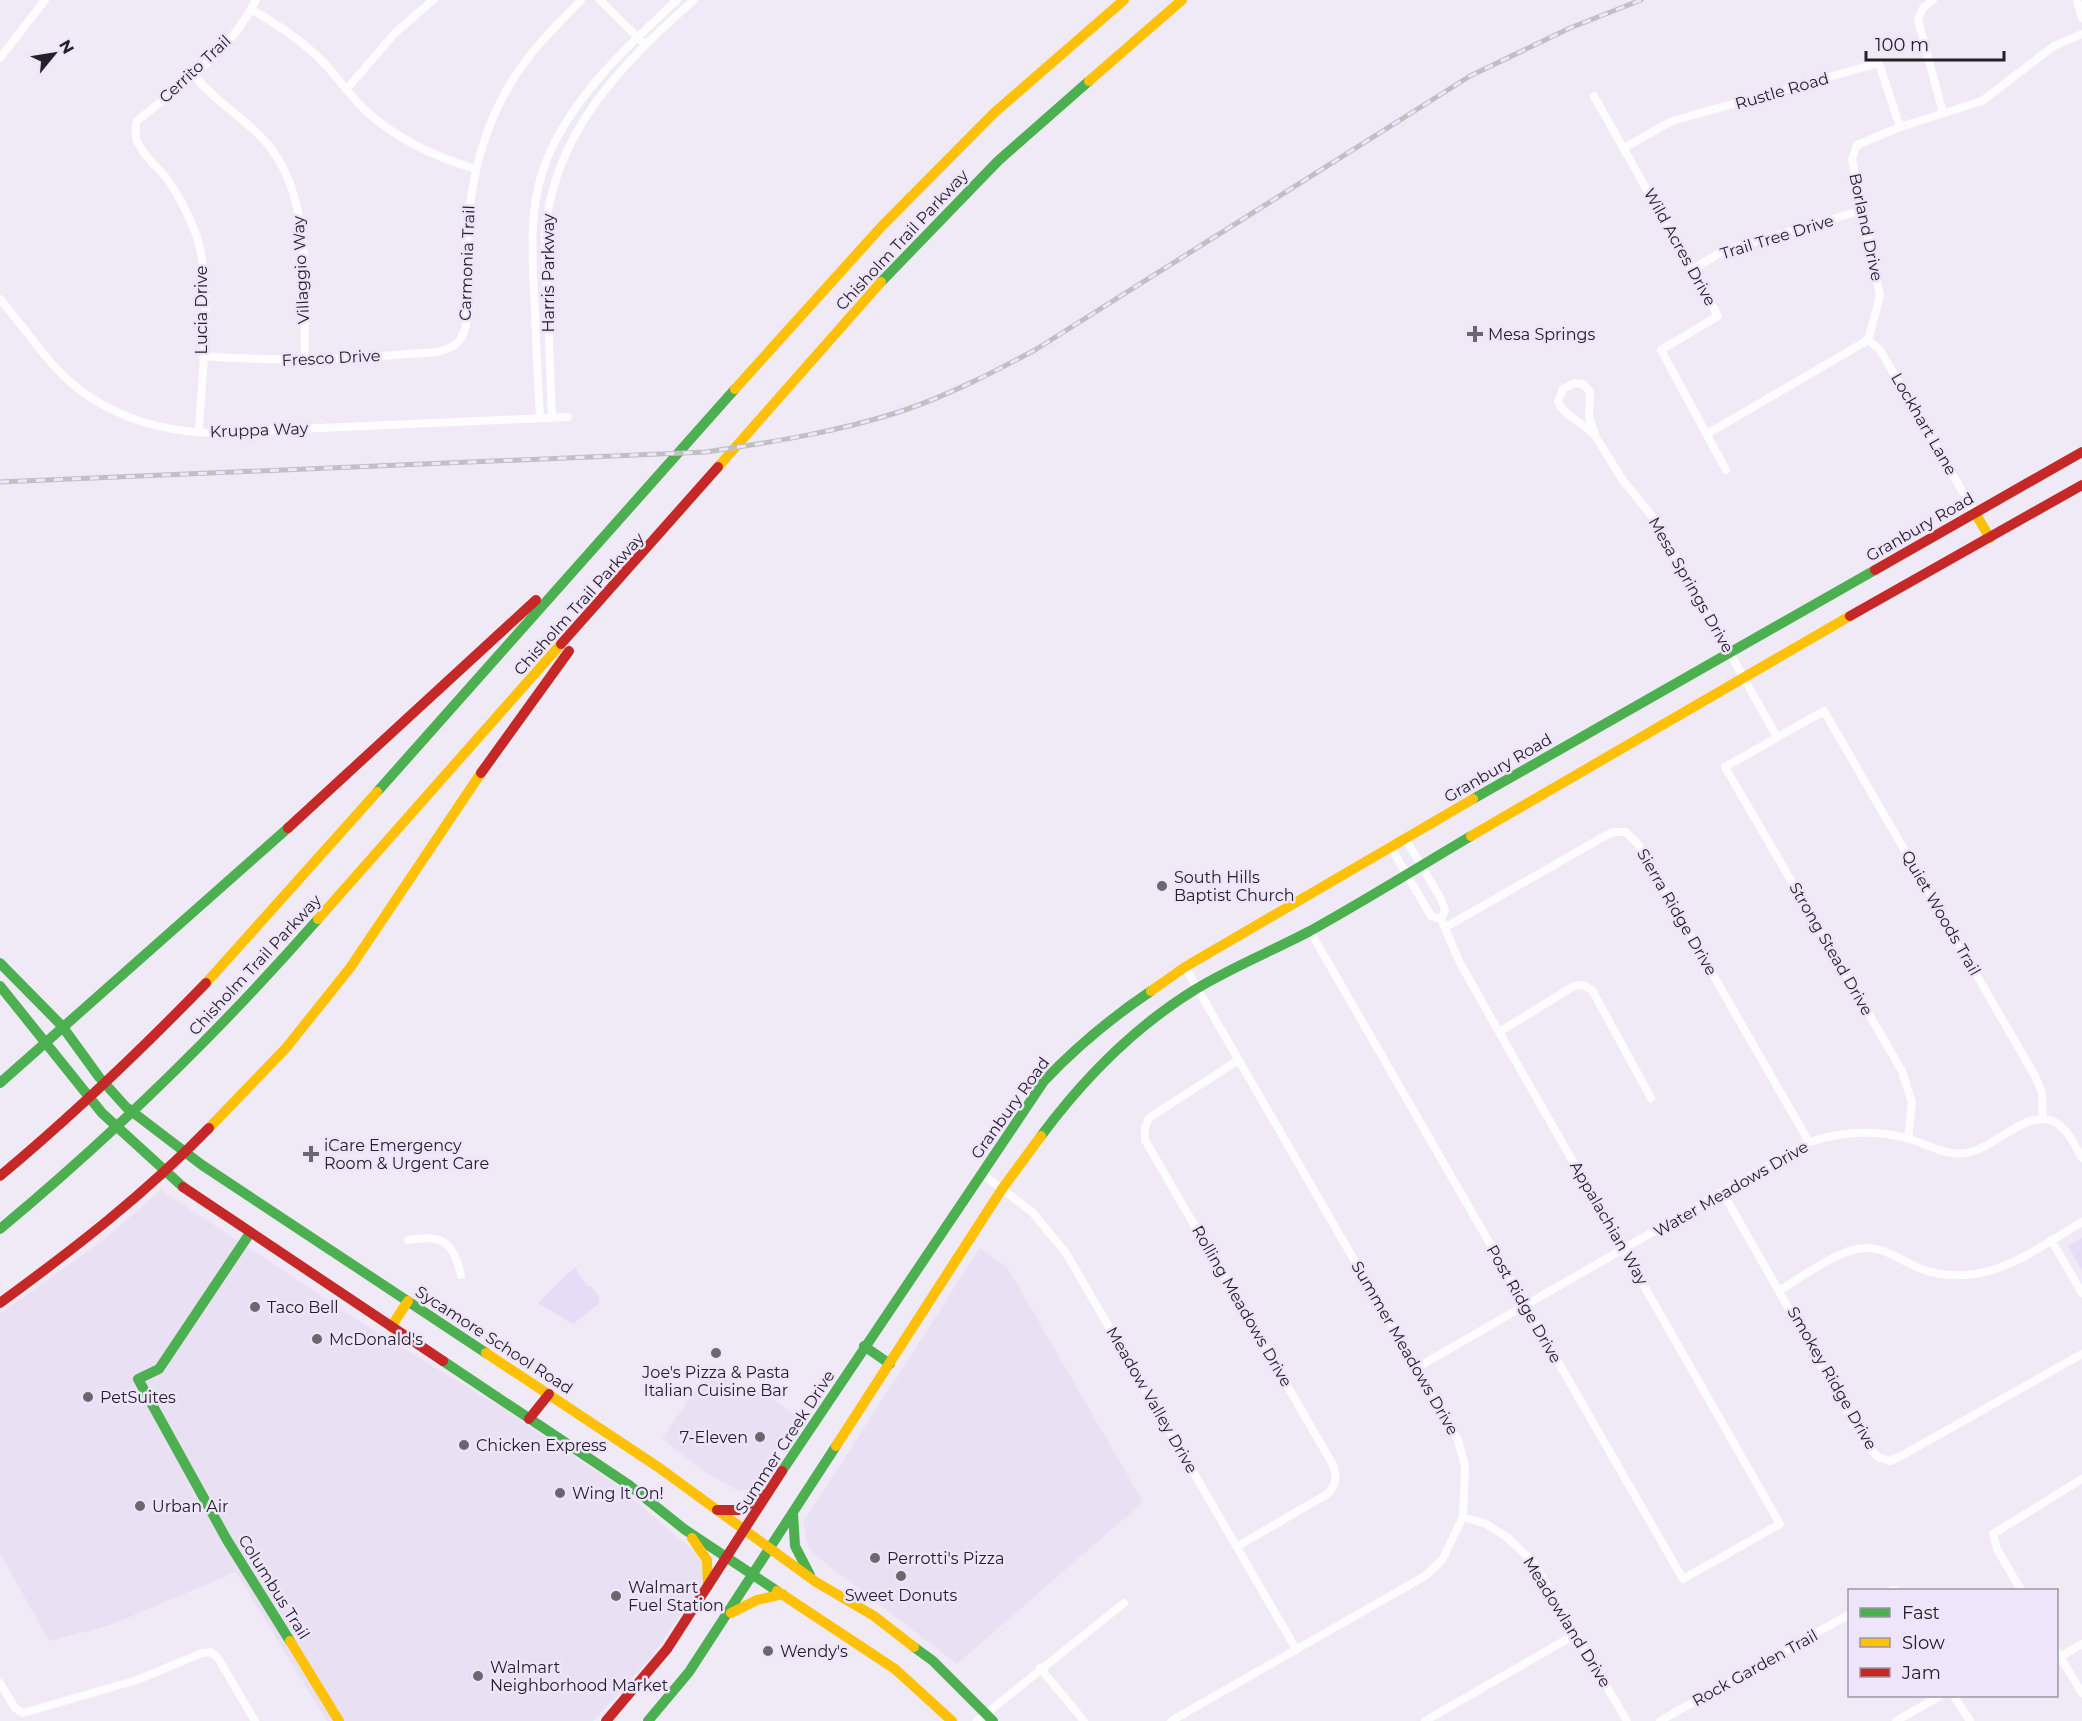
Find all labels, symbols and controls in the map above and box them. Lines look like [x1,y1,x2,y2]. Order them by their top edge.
north arrow [24,24,84,84]
scale bar [1866,24,2004,62]
street label: Cerrito Trail [155,31,235,107]
text: 100 m [1875,34,1929,56]
text: N [55,36,78,57]
street label: Rustle Road [1733,69,1831,113]
street label: Chisholm Trail Parkway [832,166,972,314]
street label: Borland Drive [1845,171,1887,283]
street label: Wild Acres Drive [1640,185,1720,309]
street label: Carmonia Trail [455,205,479,321]
street label: Trail Tree Drive [1718,211,1836,263]
street label: Harris Parkway [539,213,558,333]
street label: Villaggio Way [289,215,313,325]
street label: Lucia Drive [192,266,211,354]
marker: Mesa Springs [1466,325,1484,343]
place label: Mesa Springs [1488,325,1595,344]
street label: Fresco Drive [281,346,381,370]
street label: Lockhart Lane [1887,370,1961,478]
street label: Kruppa Way [210,419,309,441]
street label: Granbury Road [1863,489,1977,565]
street label: Mesa Springs Drive [1644,514,1738,656]
street label: Chisholm Trail Parkway [510,529,648,679]
street label: Granbury Road [1441,730,1555,806]
street label: Sierra Ridge Drive [1633,845,1721,979]
street label: Quiet Woods Trail [1897,847,1985,979]
place label: South Hills Baptist Church [1174,868,1294,905]
marker: South Hills Baptist Church [1155,879,1169,893]
street label: Strong Stead Drive [1785,879,1877,1019]
street label: Chisholm Trail Parkway [185,891,325,1039]
street label: Granbury Road [967,1053,1053,1163]
place label: iCare Emergency Room & Urgent Care [324,1136,489,1173]
street label: Water Meadows Drive [1650,1137,1812,1241]
marker: iCare Emergency Room & Urgent Care [302,1145,320,1163]
street label: Appalachian Way [1566,1158,1652,1288]
street label: Rolling Meadows Drive [1188,1222,1296,1390]
street label: Post Ridge Drive [1482,1242,1566,1366]
street label: Summer Meadows Drive [1347,1258,1463,1438]
street label: Sycamore School Road [412,1282,576,1398]
place label: Taco Bell [267,1298,339,1317]
marker: Taco Bell [248,1300,262,1314]
street label: Smokey Ridge Drive [1783,1303,1881,1453]
street label: Meadow Valley Drive [1102,1323,1202,1477]
place label: McDonald's [329,1330,423,1349]
marker: McDonald's [310,1332,324,1346]
marker: Joe's Pizza & Pasta Italian Cuisine Bar [709,1346,723,1360]
place label: Joe's Pizza & Pasta Italian Cuisine Bar [641,1363,790,1400]
street label: Summer Creek Drive [731,1367,839,1517]
place label: PetSuites [100,1388,176,1407]
marker: PetSuites [81,1390,95,1404]
place label: 7-Eleven [680,1428,748,1447]
marker: 7-Eleven [753,1430,767,1444]
place label: Chicken Express [476,1436,607,1455]
marker: Chicken Express [457,1438,471,1452]
place label: Wing It On! [572,1484,664,1503]
marker: Wing It On! [553,1486,567,1500]
place label: Urban Air [152,1497,228,1516]
marker: Urban Air [133,1499,147,1513]
street label: Columbus Trail [234,1531,314,1643]
place label: Perrotti's Pizza [887,1549,1004,1568]
marker: Perrotti's Pizza [868,1551,882,1565]
street label: Meadowland Drive [1519,1553,1615,1691]
marker: Sweet Donuts [894,1569,908,1583]
place label: Walmart Fuel Station [628,1578,724,1615]
place label: Sweet Donuts [845,1586,958,1605]
marker: Walmart Fuel Station [609,1589,623,1603]
legend [1848,1589,2058,1697]
text: Fast [1902,1602,1940,1624]
street label: Rock Garden Trail [1689,1626,1821,1710]
text: Slow [1902,1632,1945,1654]
place label: Wendy's [780,1642,848,1661]
marker: Wendy's [761,1644,775,1658]
place label: Walmart Neighborhood Market [490,1658,669,1695]
text: Jam [1901,1662,1941,1684]
marker: Walmart Neighborhood Market [471,1669,485,1683]

